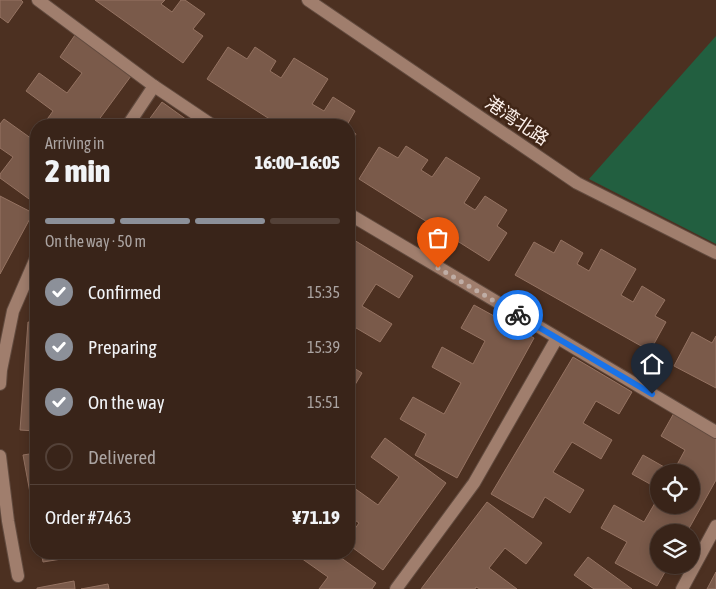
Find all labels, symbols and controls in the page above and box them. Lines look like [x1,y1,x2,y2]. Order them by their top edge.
street label: 港湾北路 [482,92,553,149]
text: Arriving in [45,134,105,152]
text: 16:00–16:05 [254,151,340,173]
text: 2 min [45,152,110,189]
pin [417,217,459,268]
icon: bag [424,224,452,252]
text: On the way · 50 m [45,232,146,250]
icon: check [45,278,73,306]
text: Confirmed [88,281,161,303]
text: 15:35 [307,283,340,301]
courier [493,290,543,340]
icon: bike [504,301,532,329]
icon: check [45,333,73,361]
text: Preparing [88,336,157,358]
text: 15:39 [307,338,340,356]
pin [631,343,673,394]
icon: home [638,350,666,378]
icon: check [45,388,73,416]
text: On the way [88,391,165,413]
text: 15:51 [307,393,340,411]
text: Delivered [88,446,156,468]
map controls [650,464,700,574]
button: locate [650,464,700,514]
text: Order #7463 [45,506,132,528]
text: ¥71.19 [292,506,340,528]
button: layers [650,524,700,574]

